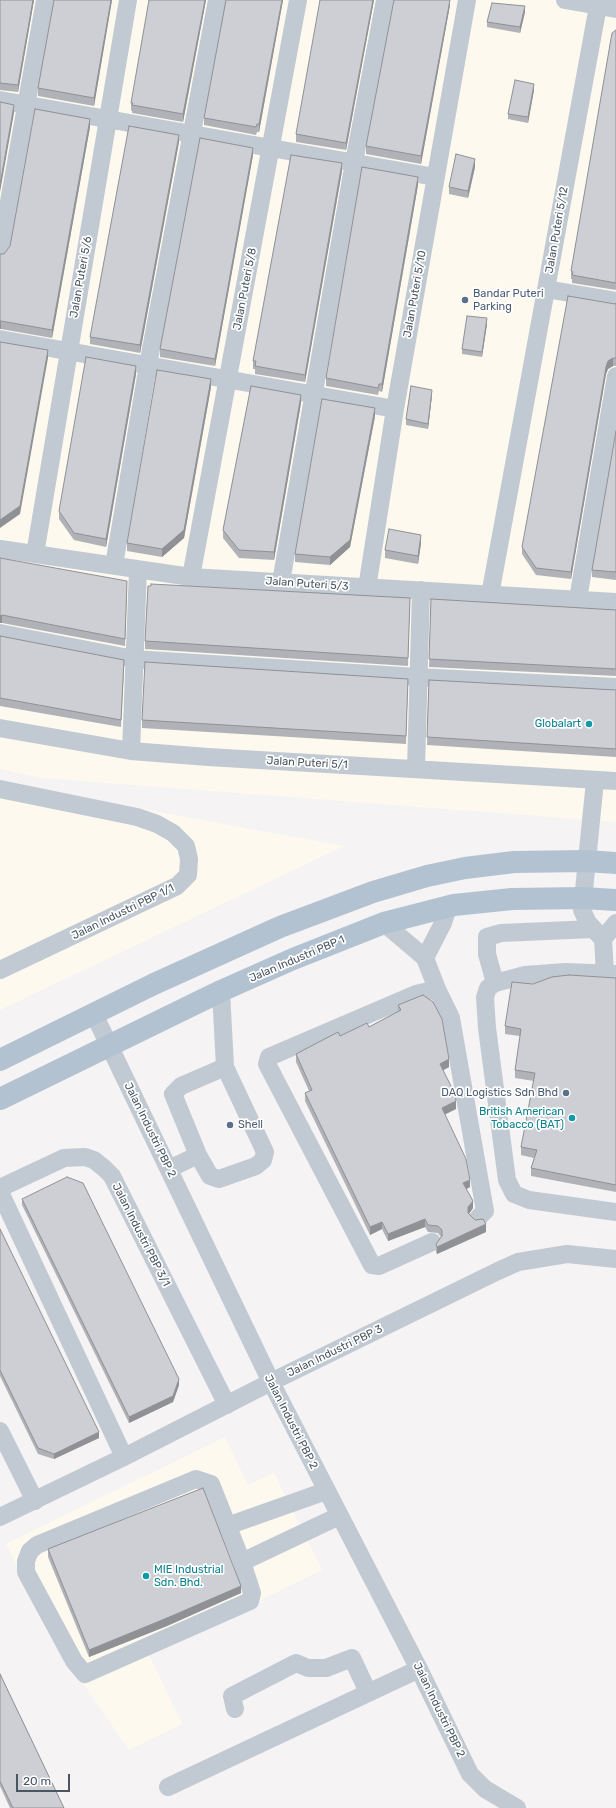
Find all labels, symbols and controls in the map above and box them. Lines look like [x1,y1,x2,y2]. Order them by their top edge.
street label: Jalan Puteri 5/12 [543,186,571,274]
street label: Jalan Puteri 5/6 [67,235,95,319]
street label: Jalan Puteri 5/8 [231,247,259,331]
street label: Jalan Puteri 5/10 [401,249,429,339]
place label: Bandar Puteri Parking [473,287,544,313]
marker: Bandar Puteri Parking [460,295,470,305]
street label: Jalan Puteri 5/3 [265,575,349,593]
place label: Globalart [535,717,581,731]
marker: Globalart [584,719,594,729]
street label: Jalan Puteri 5/1 [266,754,348,772]
street label: Jalan Industri PBP 1/1 [70,881,176,943]
street label: Jalan Industri PBP 1 [247,933,347,985]
street label: Jalan Industri PBP 2 [121,1080,179,1180]
place label: DAQ Logistics Sdn Bhd [441,1086,558,1100]
marker: DAQ Logistics Sdn Bhd [561,1088,571,1098]
place label: British American Tobacco (BAT) [479,1105,564,1131]
marker: British American Tobacco (BAT) [567,1113,577,1123]
place label: Shell [238,1118,263,1132]
marker: Shell [225,1120,235,1130]
street label: Jalan Industri PBP 3/1 [109,1181,173,1289]
street label: Jalan Industri PBP 3 [285,1322,385,1380]
street label: Jalan Industri PBP 2 [262,1373,320,1471]
place label: MIE Industrial Sdn. Bhd. [154,1563,223,1589]
marker: MIE Industrial Sdn. Bhd. [141,1571,151,1581]
street label: Jalan Industri PBP 2 [410,1660,468,1760]
scale bar [18,1766,72,1792]
text: 20 m [23,1774,51,1788]

